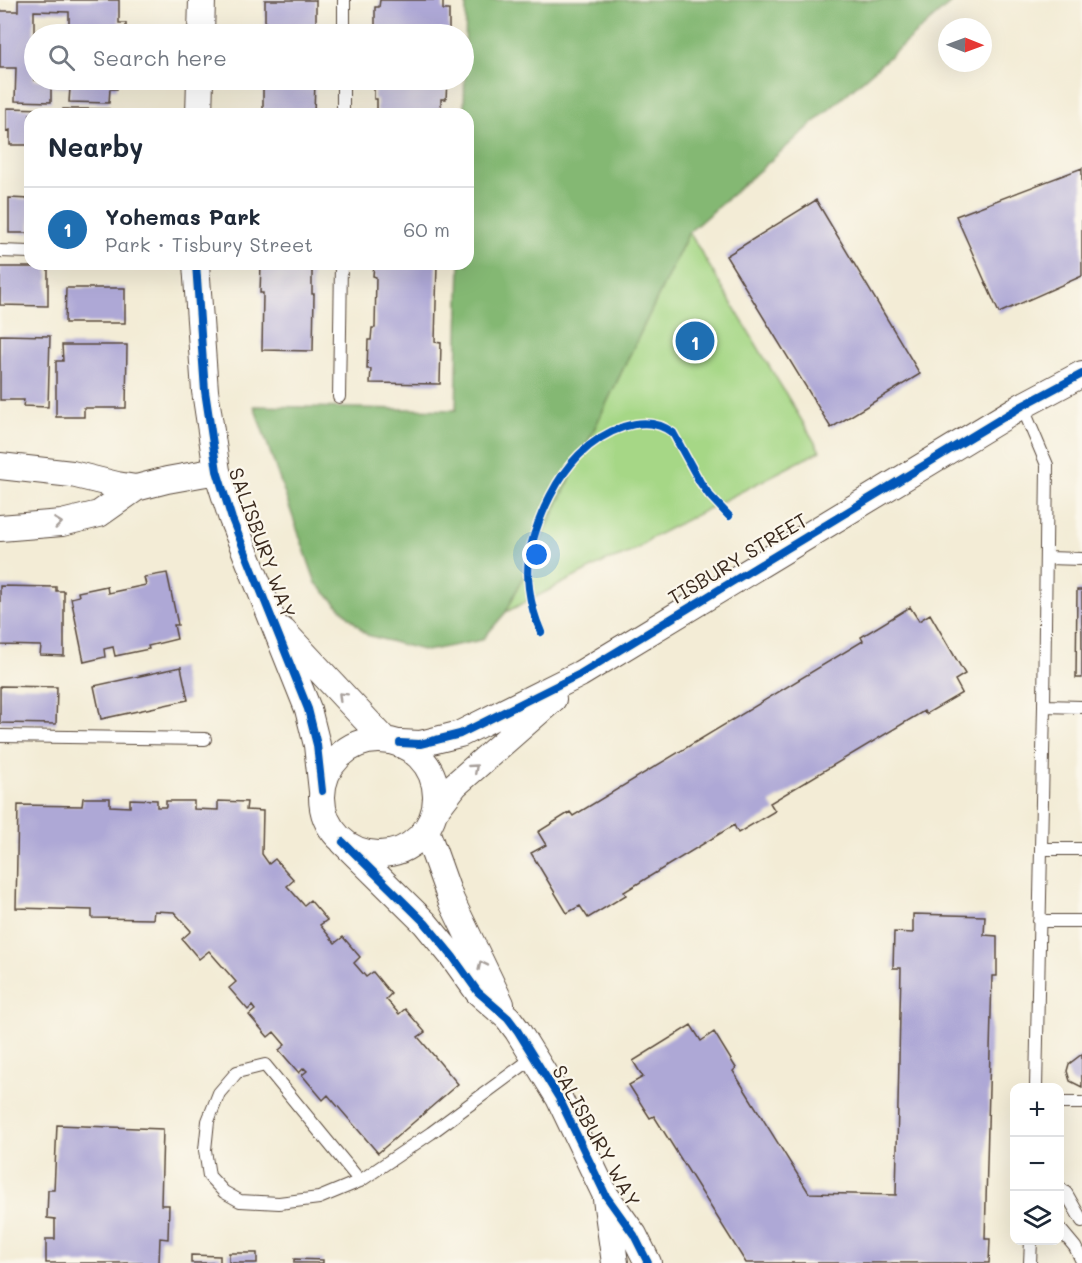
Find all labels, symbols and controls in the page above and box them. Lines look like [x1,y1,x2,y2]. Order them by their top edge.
north arrow [938,18,992,72]
search box [24,24,474,90]
icon: search [45,41,78,74]
text: Search here [93,43,227,72]
text: Nearby [48,130,143,164]
text: Yohemas Park [105,202,261,231]
text: 1 [63,216,72,242]
text: 60 m [403,216,450,242]
text: Park · Tisbury Street [105,231,313,257]
pin: 1 [676,318,714,364]
street label: SALISBURY WAY [224,464,302,621]
street label: TISBURY STREET [663,506,812,610]
one-way arrow [54,517,63,529]
your location [522,540,551,569]
one-way arrow [339,692,350,703]
one-way arrow [467,764,478,775]
one-way arrow [478,960,490,971]
street label: SALISBURY WAY [547,1060,647,1211]
map controls [1010,1083,1064,1245]
button: + [1010,1083,1064,1137]
button: − [1010,1137,1064,1191]
button: layers [1010,1191,1064,1245]

